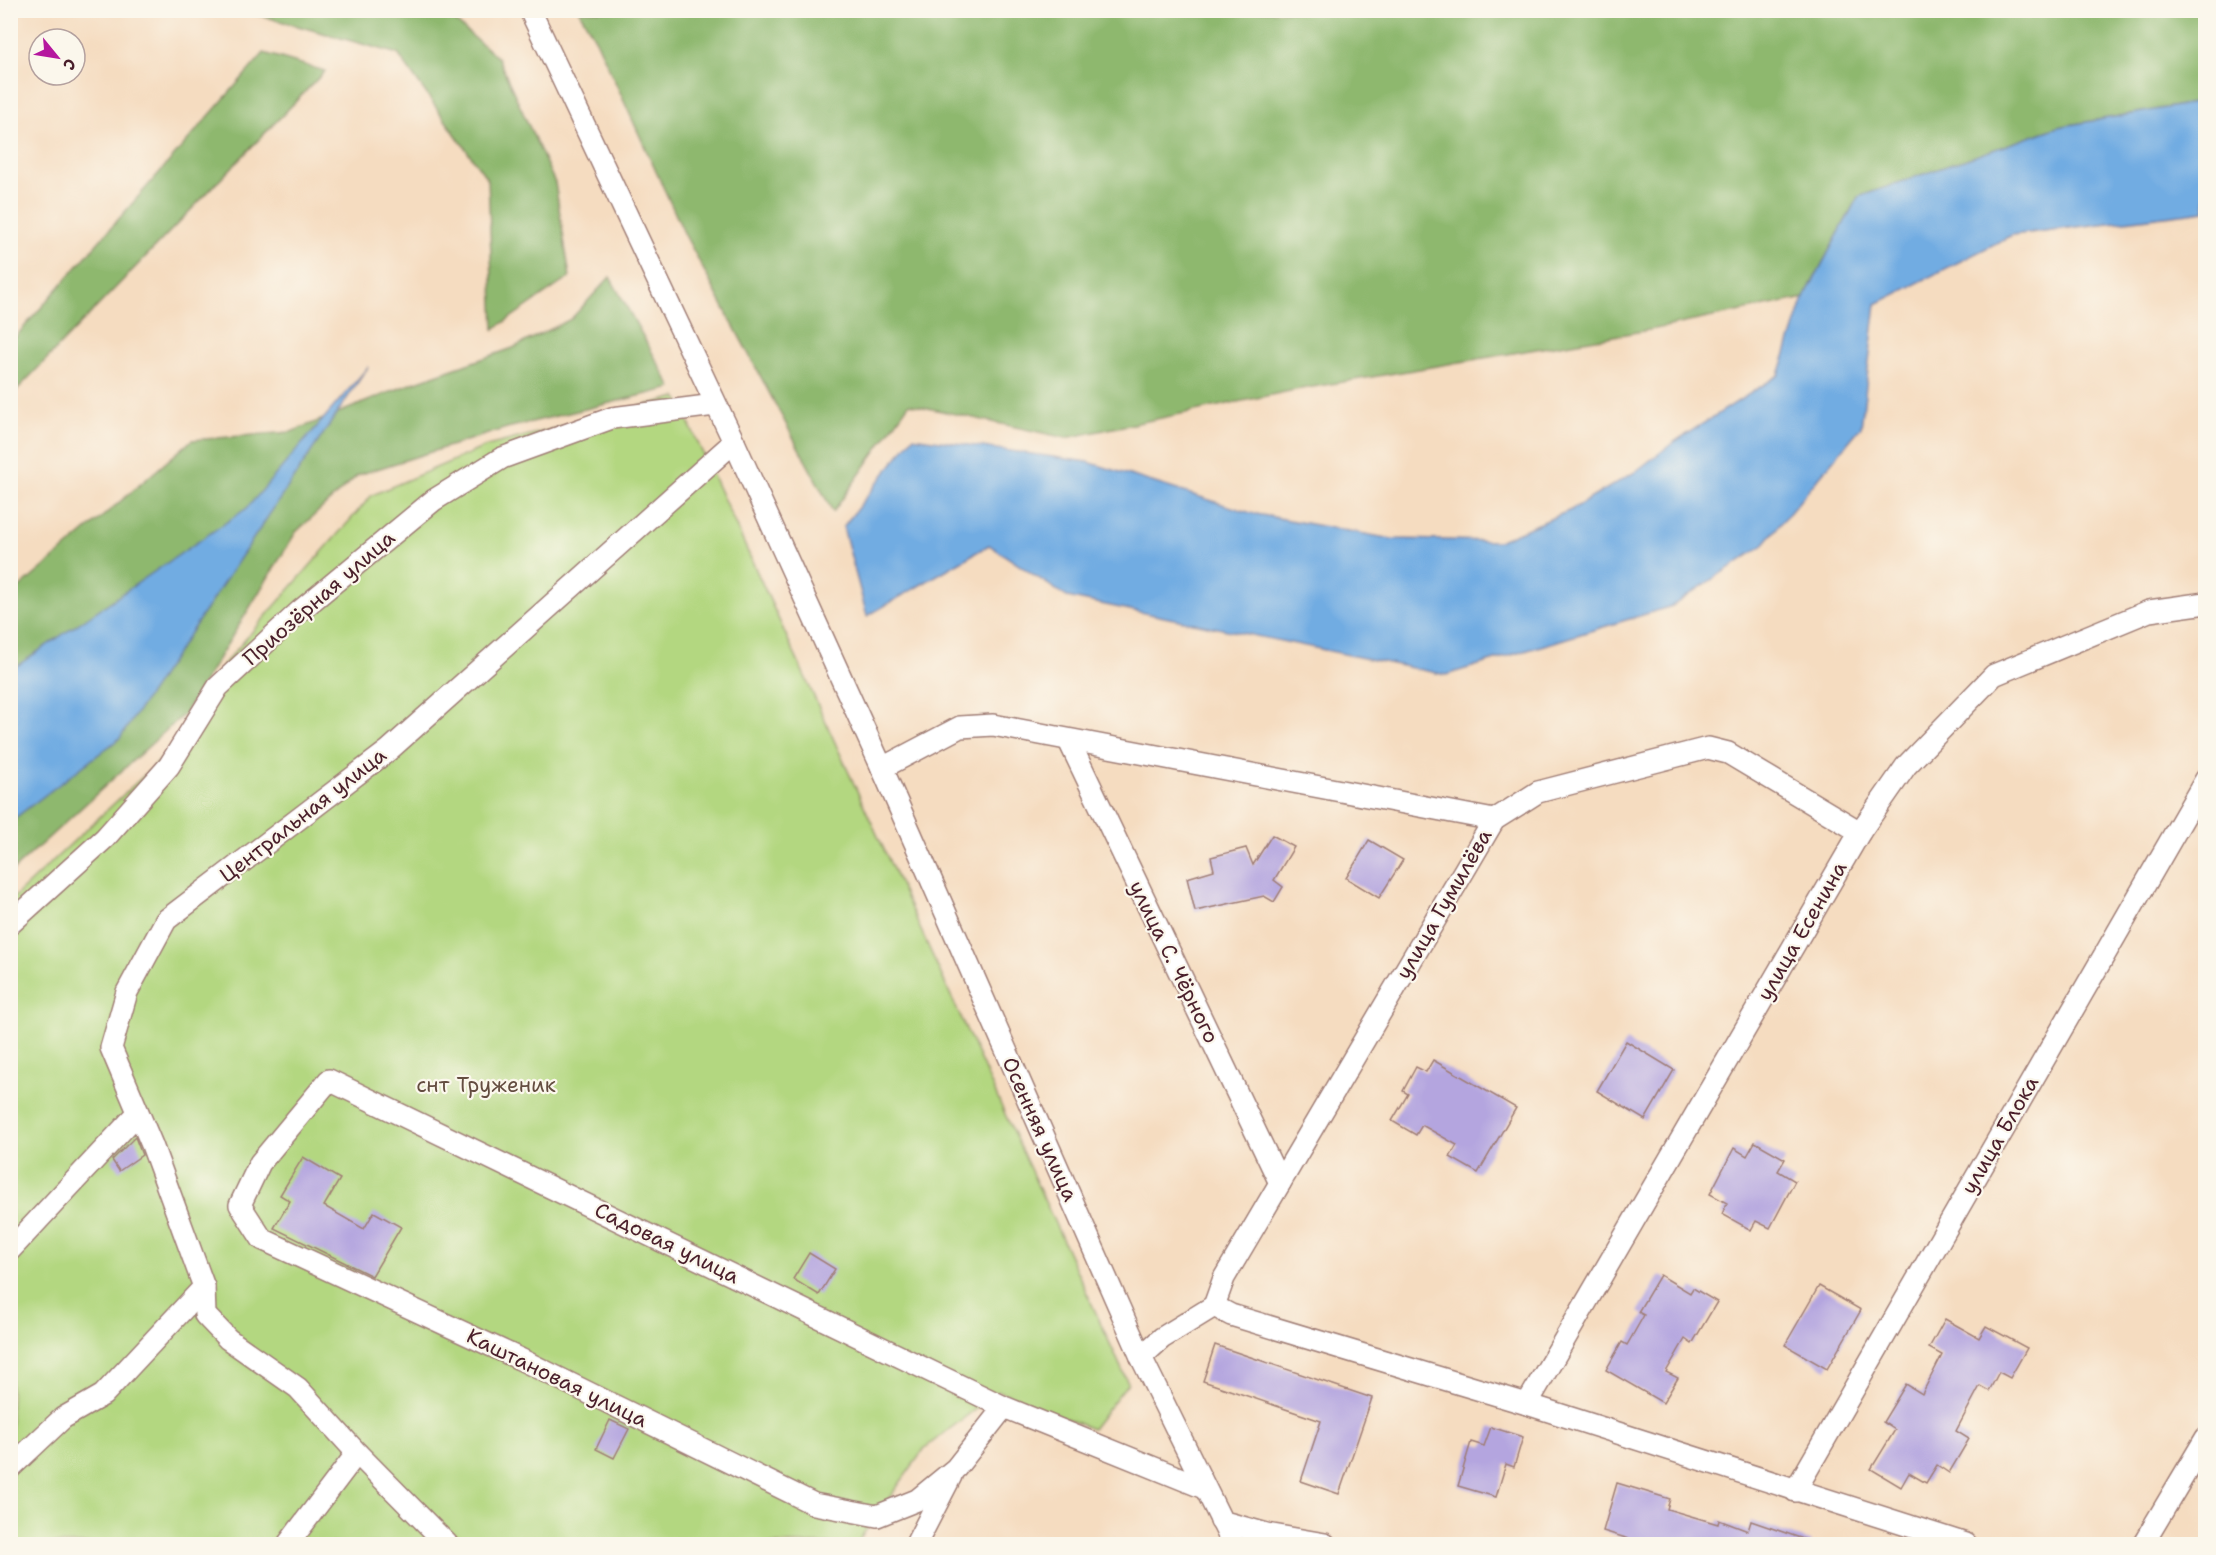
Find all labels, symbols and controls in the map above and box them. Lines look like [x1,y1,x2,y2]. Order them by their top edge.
north arrow [27,27,87,87]
text: С [58,55,81,74]
street label: Приозёрная улица [237,524,401,672]
street label: Центральная улица [214,741,392,889]
street label: улица Гумилёва [1390,824,1498,984]
street label: улица Есенина [1751,856,1853,1006]
street label: улица С. Чёрного [1122,876,1226,1048]
street label: Осенняя улица [996,1052,1084,1206]
park label: снт Труженик [416,1071,556,1099]
street label: улица Блока [1955,1071,2045,1199]
street label: Садовая улица [590,1196,744,1290]
street label: Каштановая улица [462,1322,652,1434]

